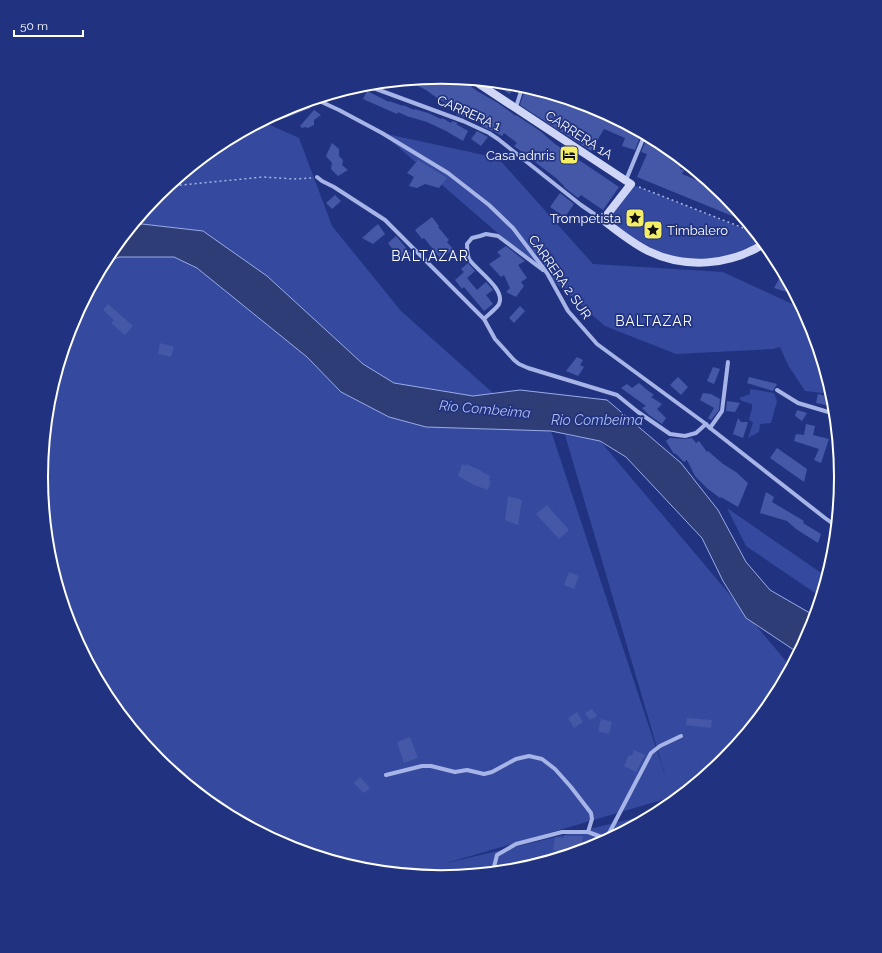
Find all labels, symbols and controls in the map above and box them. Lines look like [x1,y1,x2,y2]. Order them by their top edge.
scale bar [14,12,83,38]
text: 50 m [20,19,48,33]
street label: CARRERA 1 [435,92,504,134]
street label: CARRERA 1A [543,108,616,162]
hotel icon: Casa adnris [558,144,580,166]
place label: Casa adnris [486,148,555,163]
place icon: Trompetista [624,207,646,229]
place label: Trompetista [550,211,621,226]
place icon: Timbalero [642,219,664,241]
place label: Timbalero [667,223,728,238]
street label: CARRERA 2 SUR [525,232,595,322]
district label: BALTAZAR [391,248,469,264]
district label: BALTAZAR [615,313,693,329]
water label: Río Combeima [438,397,532,421]
water label: Rio Combeima [551,412,643,428]

